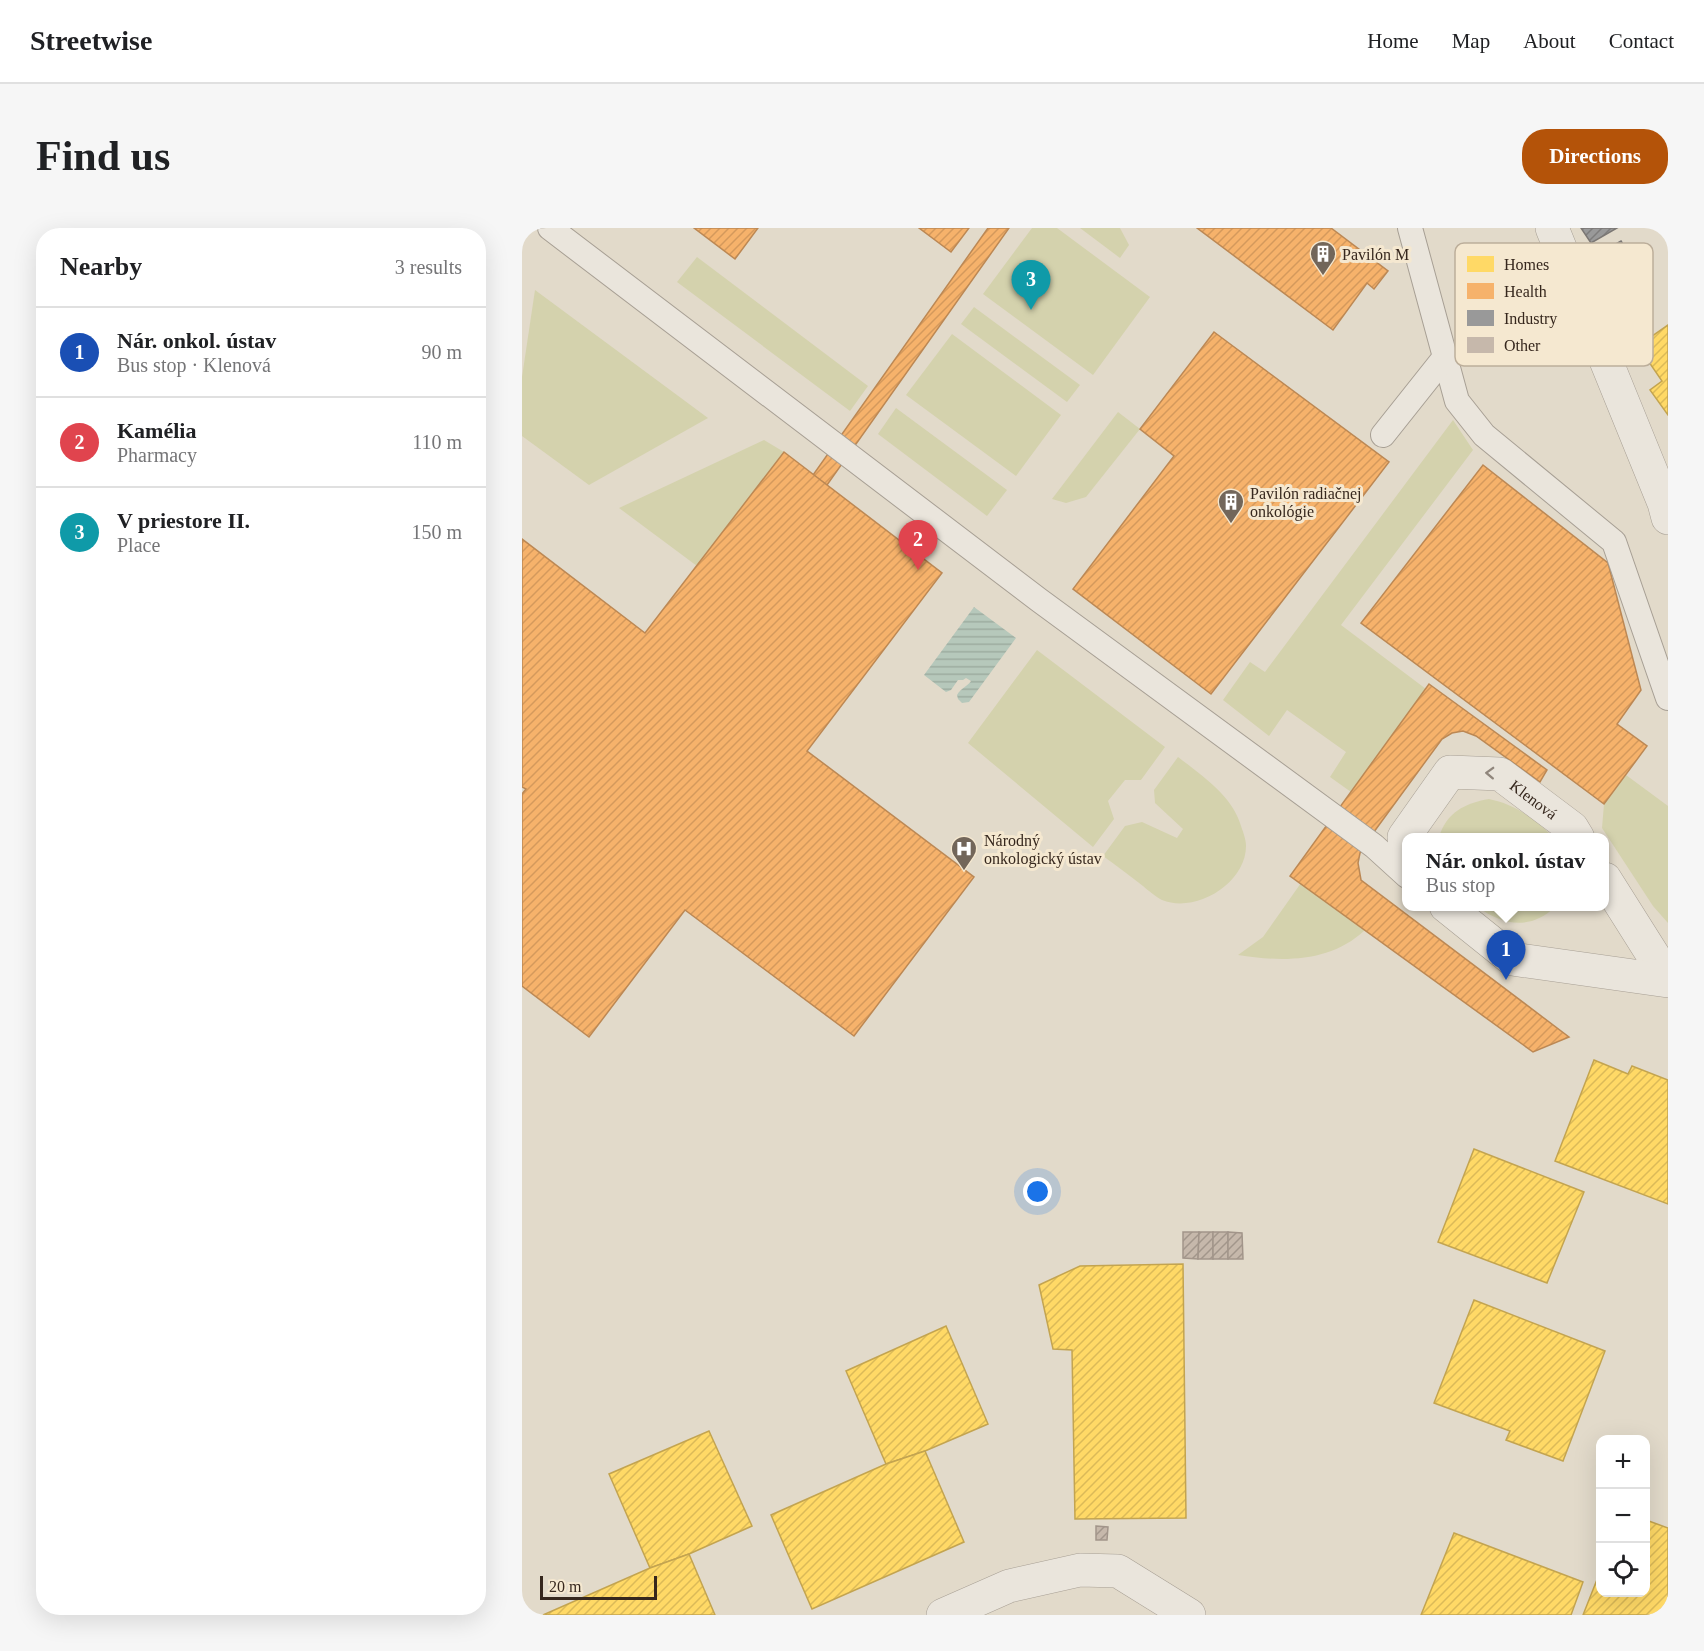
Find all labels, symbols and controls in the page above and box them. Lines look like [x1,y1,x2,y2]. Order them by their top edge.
text: Streetwise [30,25,152,56]
text: Home [1367,29,1419,53]
text: Map [1452,29,1490,53]
text: About [1523,29,1576,53]
text: Contact [1609,29,1674,53]
button: Directions [1522,129,1668,184]
text: Find us [36,133,170,179]
building icon: Pavilón M [1308,239,1338,277]
legend [1455,243,1653,366]
place label: Pavilón M [1342,246,1409,263]
text: Nearby [60,252,142,281]
text: 3 results [395,256,462,278]
text: Homes [1504,256,1549,273]
pin: 3 [1012,260,1050,310]
text: Health [1504,283,1547,300]
text: Industry [1504,310,1557,328]
text: Nár. onkol. ústav [117,328,276,353]
text: Other [1504,337,1541,354]
text: 1 [75,341,85,363]
text: 90 m [421,341,462,363]
text: Bus stop · Klenová [117,354,271,376]
text: Kamélia [117,418,196,443]
text: 2 [75,431,85,453]
text: 110 m [412,431,462,453]
text: Pharmacy [117,444,197,466]
place label: Pavilón radiačnej onkológie [1250,485,1362,521]
building icon: Pavilón radiačnej onkológie [1216,487,1246,525]
text: V priestore II. [117,508,250,533]
pin: 2 [898,520,938,570]
text: 3 [75,521,85,543]
text: 150 m [411,521,462,543]
text: Place [117,534,160,556]
one-way arrow [1485,767,1494,780]
street label: Klenová [1507,777,1560,823]
place label: Národný onkologický ústav [984,832,1102,868]
popup [1402,833,1609,911]
hospital icon: Národný onkologický ústav [949,834,979,872]
text: Nár. onkol. ústav [1426,848,1585,873]
text: Bus stop [1426,874,1495,896]
pin: 1 [1486,930,1526,980]
your location [1023,1177,1052,1206]
map controls [1596,1435,1650,1597]
button: + [1596,1435,1650,1489]
button: − [1596,1489,1650,1543]
button: locate [1596,1543,1650,1597]
scale bar [540,1573,657,1600]
text: 20 m [549,1578,581,1595]

